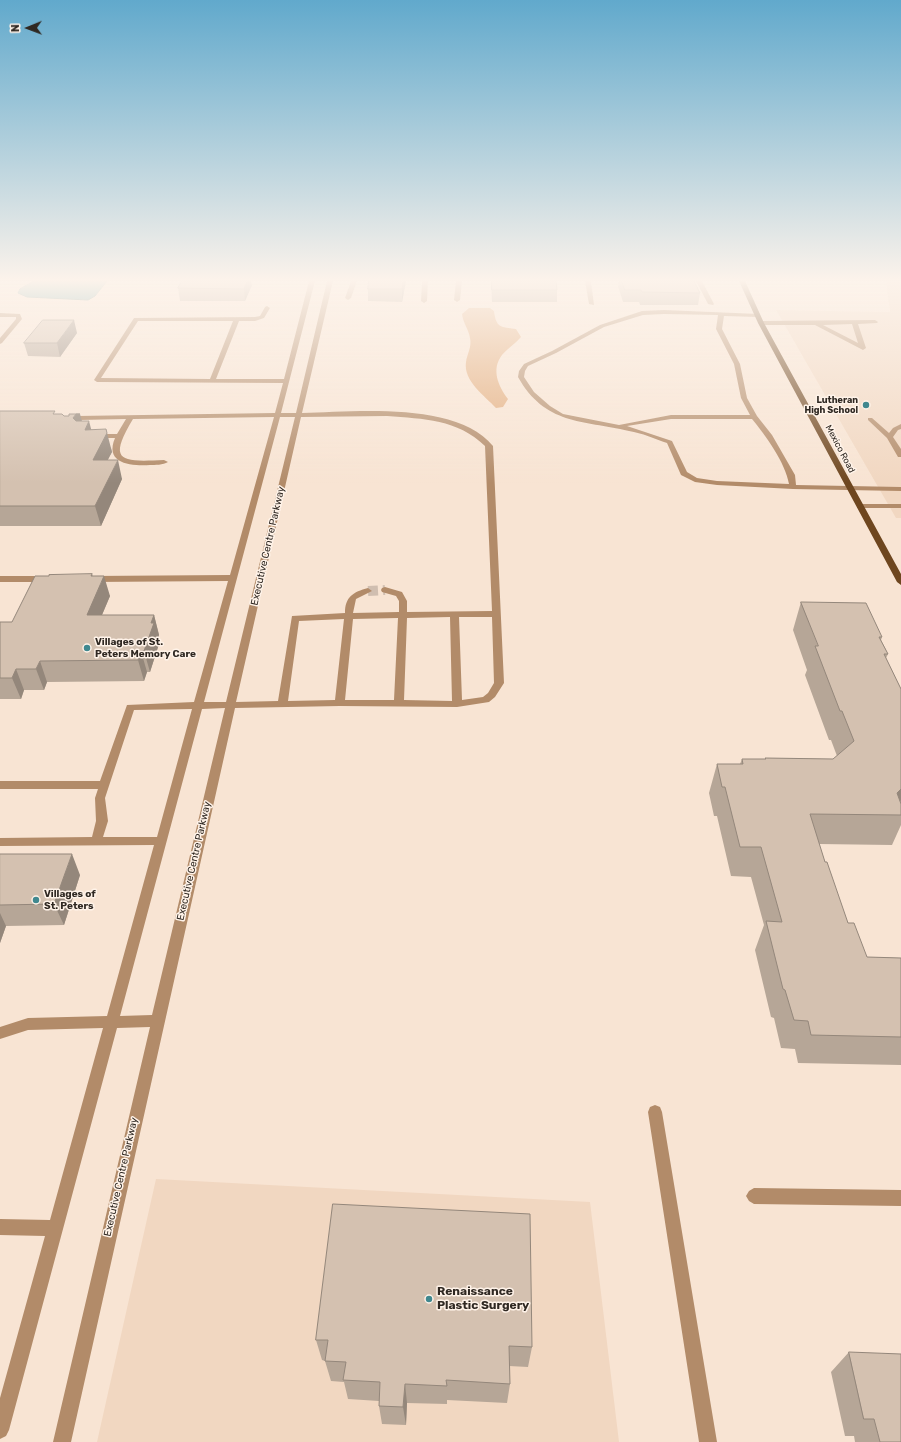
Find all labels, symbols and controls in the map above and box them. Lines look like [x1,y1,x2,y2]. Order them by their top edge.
north arrow [8,8,48,48]
text: N [9,24,22,32]
place label: Lutheran High School [805,395,858,416]
marker: Lutheran High School [861,400,871,410]
street label: Mexico Road [823,423,857,475]
street label: Executive Centre Parkway [248,485,288,607]
place label: Villages of St. Peters Memory Care [95,636,196,660]
marker: Villages of St. Peters Memory Care [82,643,92,653]
street label: Executive Centre Parkway [174,800,214,922]
place label: Villages of St. Peters [44,888,96,912]
marker: Villages of St. Peters [31,895,41,905]
street label: Executive Centre Parkway [101,1116,141,1238]
place label: Renaissance Plastic Surgery [437,1285,529,1313]
marker: Renaissance Plastic Surgery [424,1294,434,1304]

